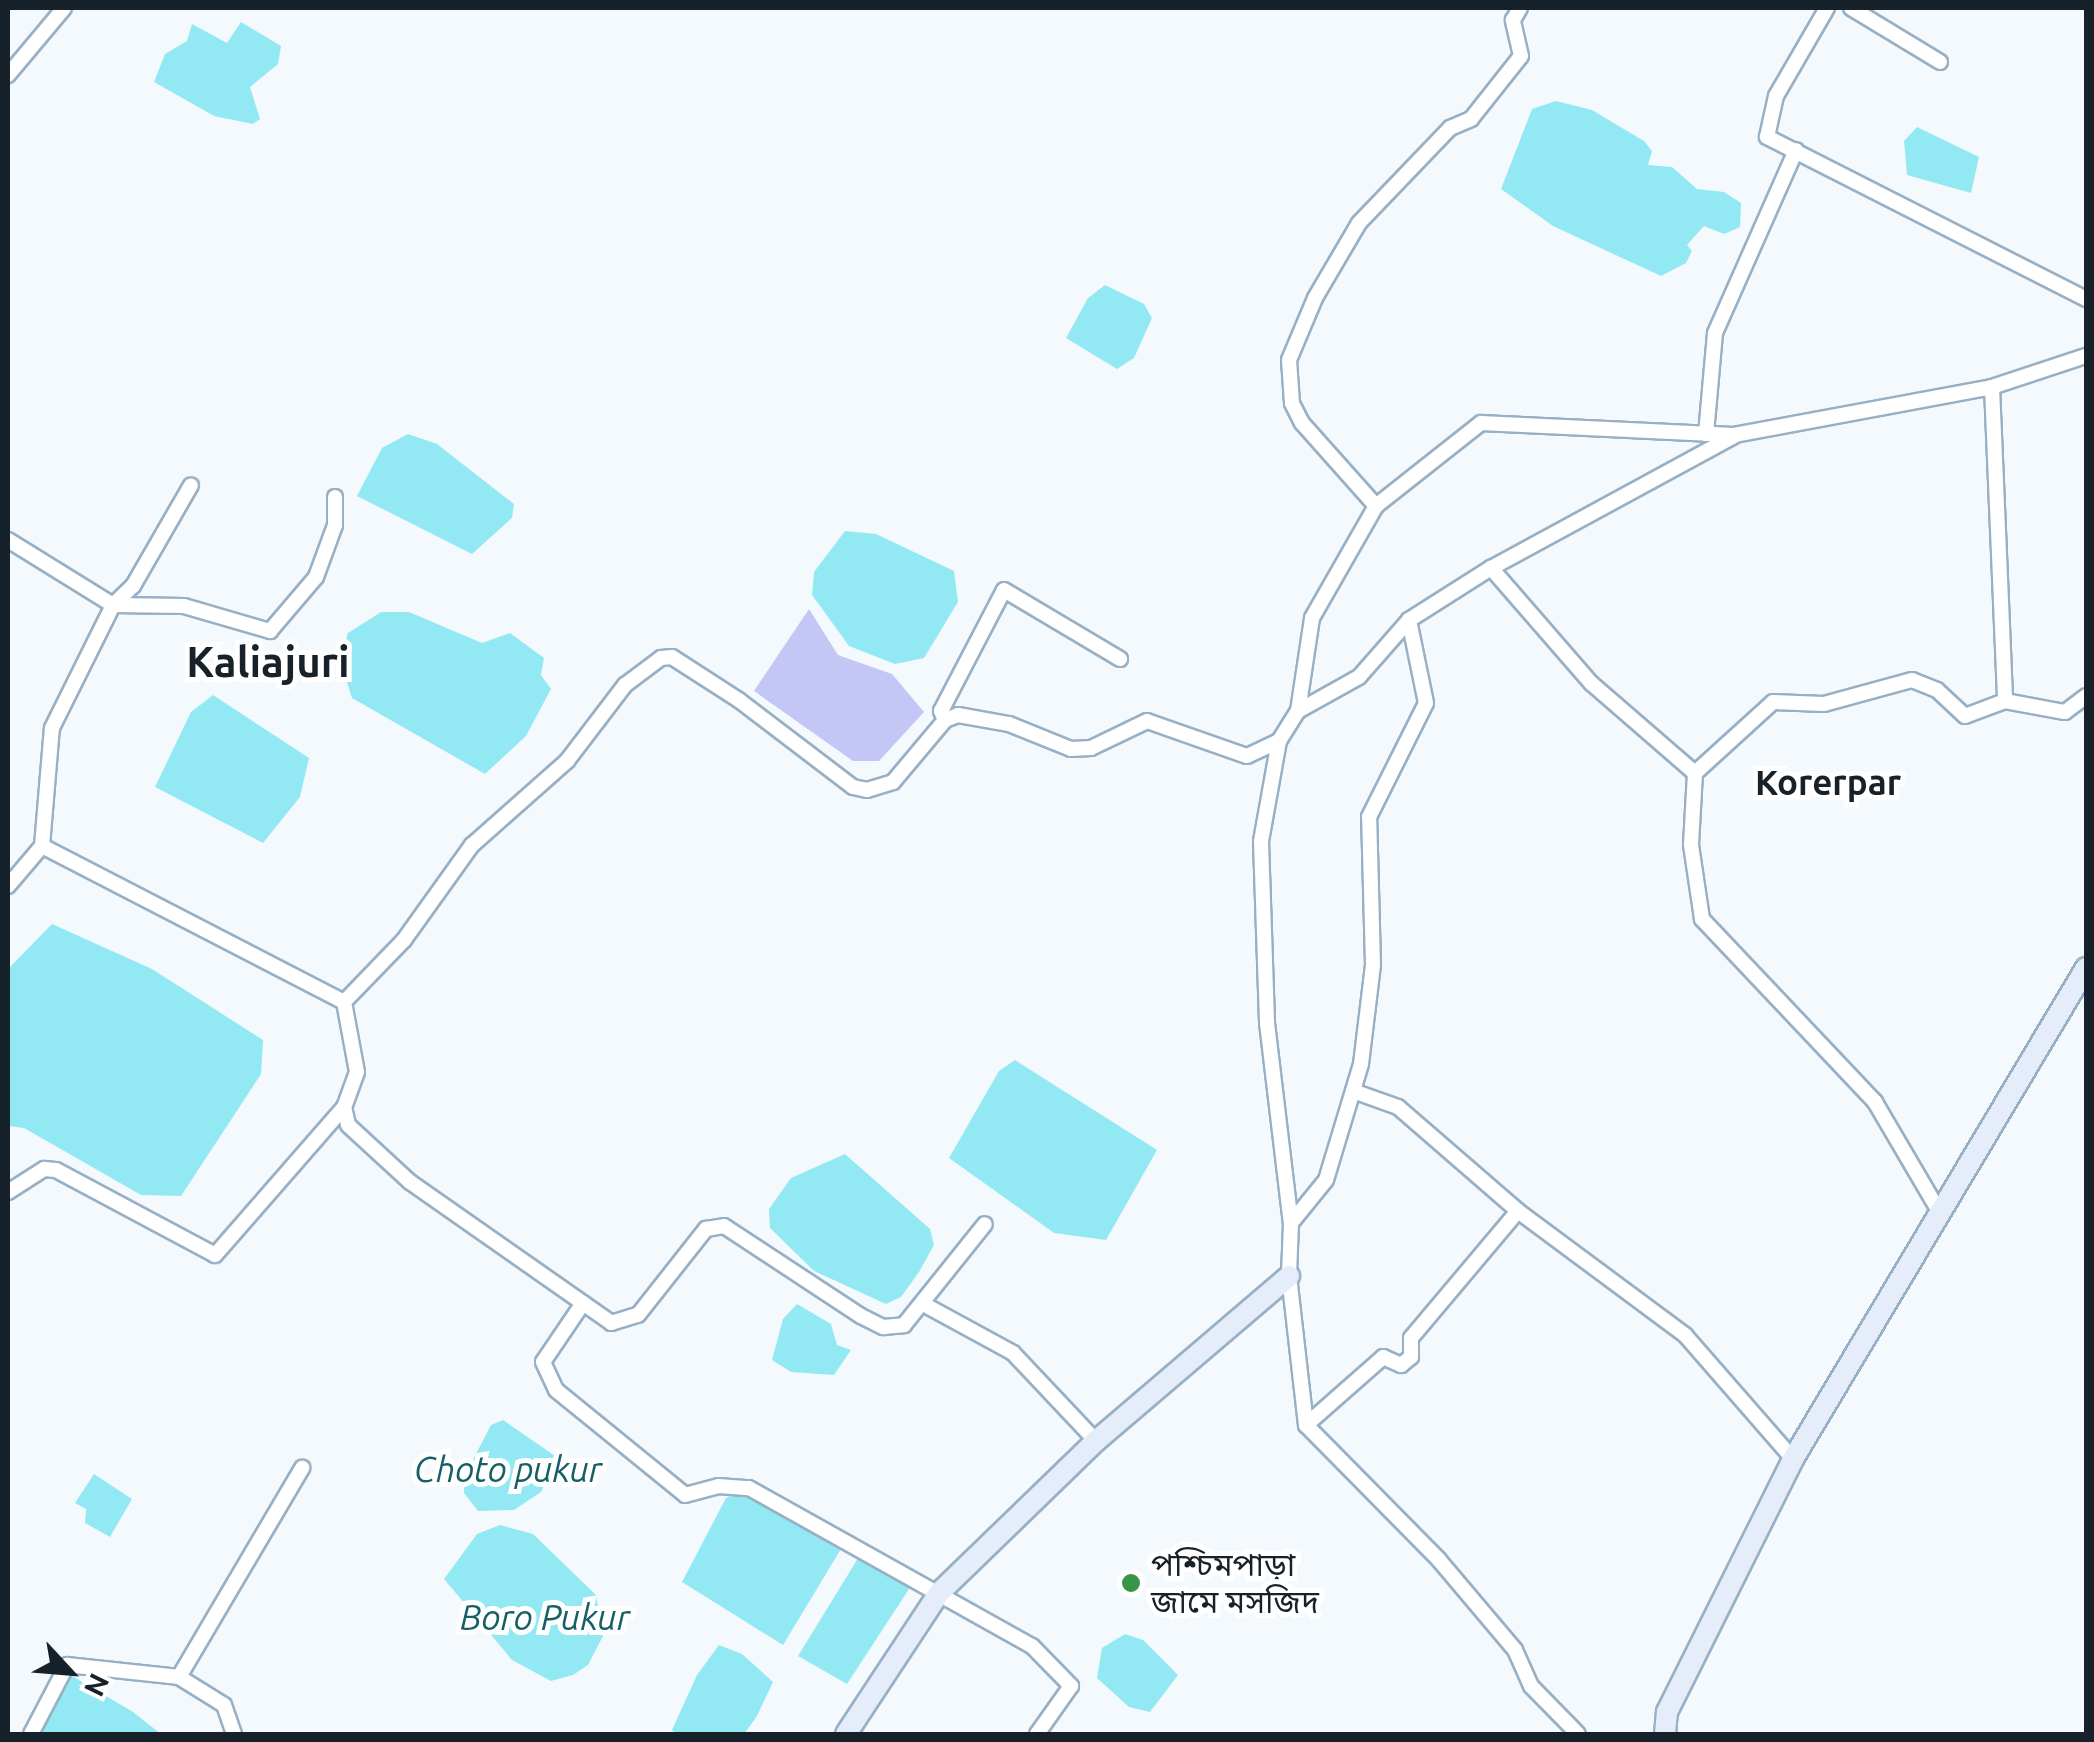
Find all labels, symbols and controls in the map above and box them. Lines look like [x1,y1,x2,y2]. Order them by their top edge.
district label: Kaliajuri [186,637,350,687]
district label: Korerpar [1755,761,1901,803]
water label: Choto pukur [414,1448,602,1490]
place label: পশ্চিমপাড়া জামে মসজিদ [1151,1546,1319,1621]
marker: পশ্চিমপাড়া জামে মসজিদ [1120,1572,1142,1594]
water label: Boro Pukur [460,1596,630,1638]
north arrow [20,1622,120,1722]
text: N [79,1669,116,1702]

